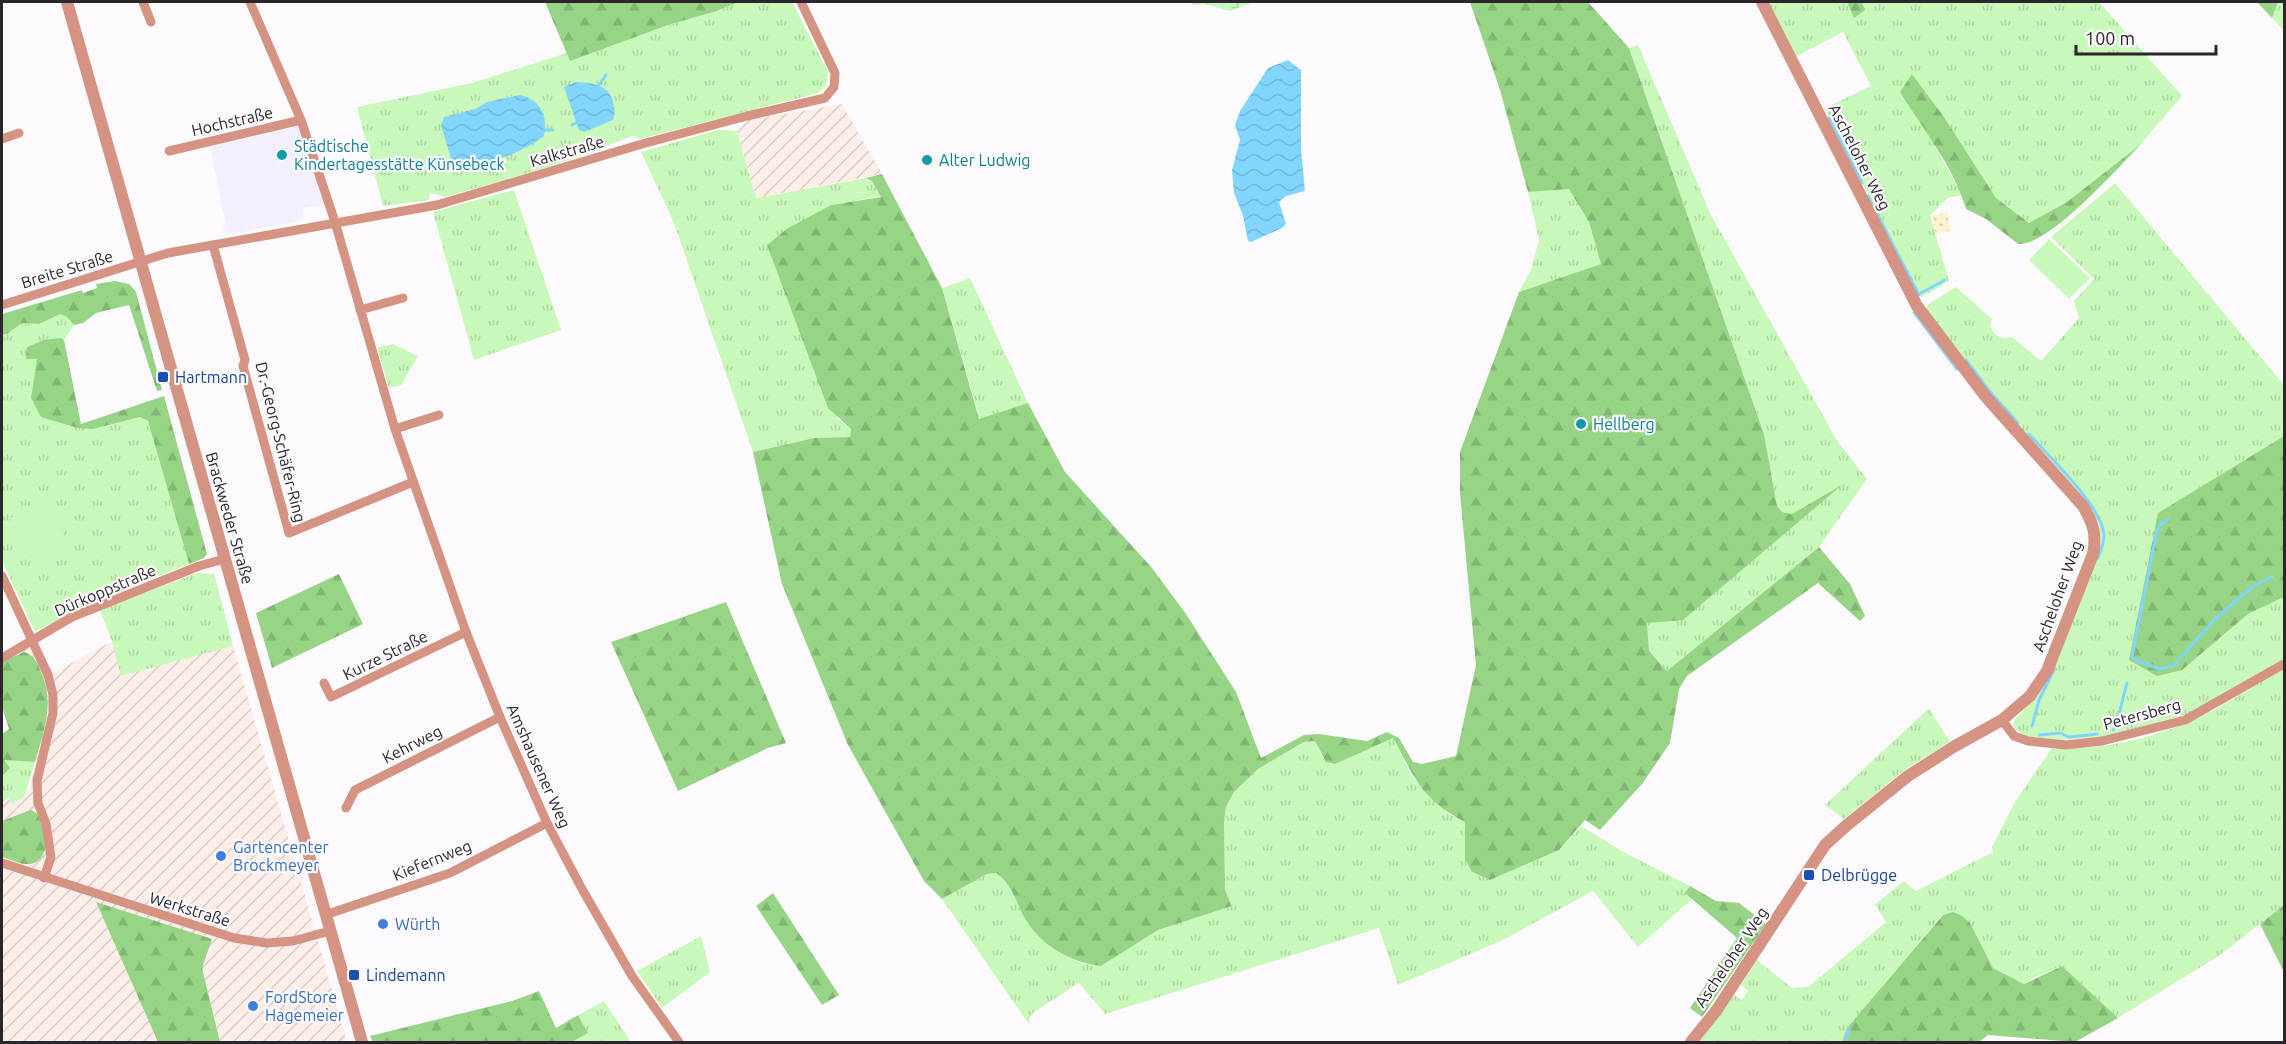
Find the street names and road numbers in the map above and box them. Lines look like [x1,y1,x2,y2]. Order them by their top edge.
street label: Ascheloher Weg [1825,101,1895,213]
street label: Hochstraße [190,103,274,139]
street label: Kalkstraße [528,132,606,170]
street label: Breite Straße [19,246,115,292]
street label: Dr.-Georg-Schäfer-Ring [252,360,310,524]
street label: Brackweder Straße [203,450,257,586]
street label: Ascheloher Weg [2029,538,2085,654]
street label: Dürkoppstraße [52,561,158,619]
street label: Kurze Straße [340,627,430,683]
street label: Petersberg [2101,695,2183,733]
street label: Amshausener Weg [504,701,574,831]
street label: Kehrweg [379,721,445,767]
street label: Kiefernweg [390,836,474,884]
street label: Werkstraße [147,888,233,930]
street label: Ascheloher Weg [1691,904,1771,1010]

